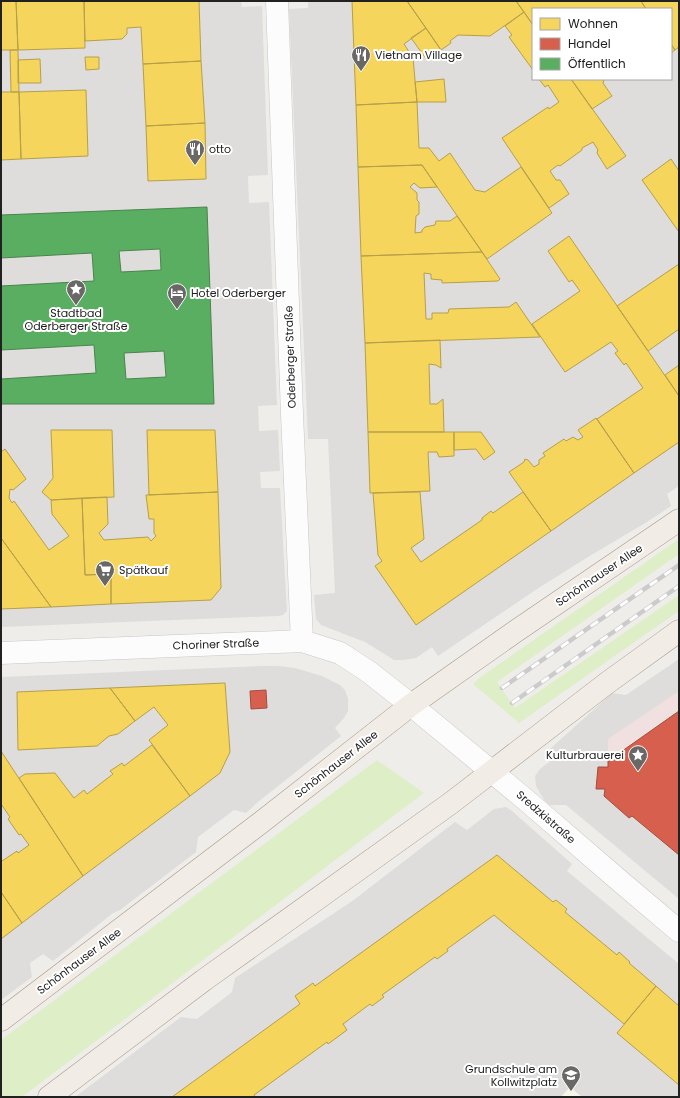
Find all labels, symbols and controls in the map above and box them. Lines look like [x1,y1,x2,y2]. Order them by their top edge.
legend [532,8,672,80]
text: Wohnen [568,15,618,32]
text: Handel [568,35,611,52]
restaurant icon: Vietnam Village [350,44,372,72]
place label: Vietnam Village [375,47,462,63]
text: Öffentlich [568,55,626,72]
restaurant icon: otto [184,138,206,166]
place label: otto [209,141,231,157]
place icon: Stadtbad Oderberger Straße [65,278,87,306]
hotel icon: Hotel Oderberger [166,282,188,310]
place label: Hotel Oderberger [191,285,286,301]
place label: Stadtbad Oderberger Straße [25,305,128,334]
street label: Oderberger Straße [280,305,300,409]
street label: Schönhauser Allee [552,540,646,610]
supermarket icon: Spätkauf [94,559,116,587]
place label: Spätkauf [119,562,168,578]
street label: Choriner Straße [172,634,260,654]
street label: Schönhauser Allee [291,726,381,802]
place icon: Kulturbrauerei [627,744,649,772]
place label: Kulturbrauerei [546,747,624,763]
street label: Sredzkistraße [513,787,579,847]
street label: Schönhauser Allee [34,924,125,998]
place label: Grundschule am Kollwitzplatz [465,1061,557,1090]
school or university icon: Grundschule am Kollwitzplatz [560,1064,582,1092]

